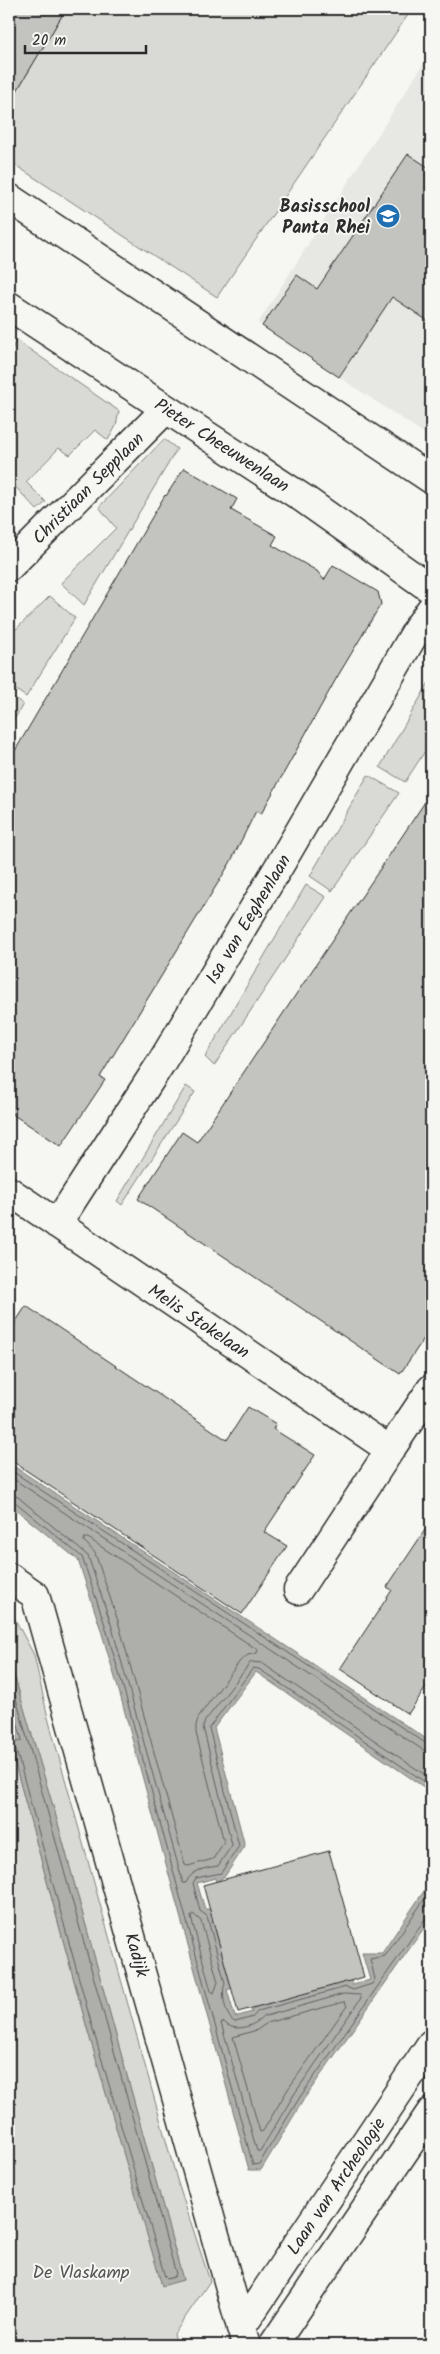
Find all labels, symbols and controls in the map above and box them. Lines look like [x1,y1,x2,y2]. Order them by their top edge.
scale bar [25,22,146,54]
text: 20 m [32,29,66,53]
place label: Basisschool Panta Rhei [280,193,370,243]
school or university icon: Basisschool Panta Rhei [375,203,401,229]
street label: Pieter Cheeuwenlaan [148,392,295,501]
street label: Christiaan Sepplaan [26,426,152,552]
street label: Isa van Eeghenlaan [199,849,300,990]
street label: Melis Stokelaan [141,1277,255,1367]
street label: Kadijk [115,1930,156,1982]
street label: Laan van Archeologie [280,2112,394,2262]
park label: De Vlaskamp [33,2259,130,2288]

